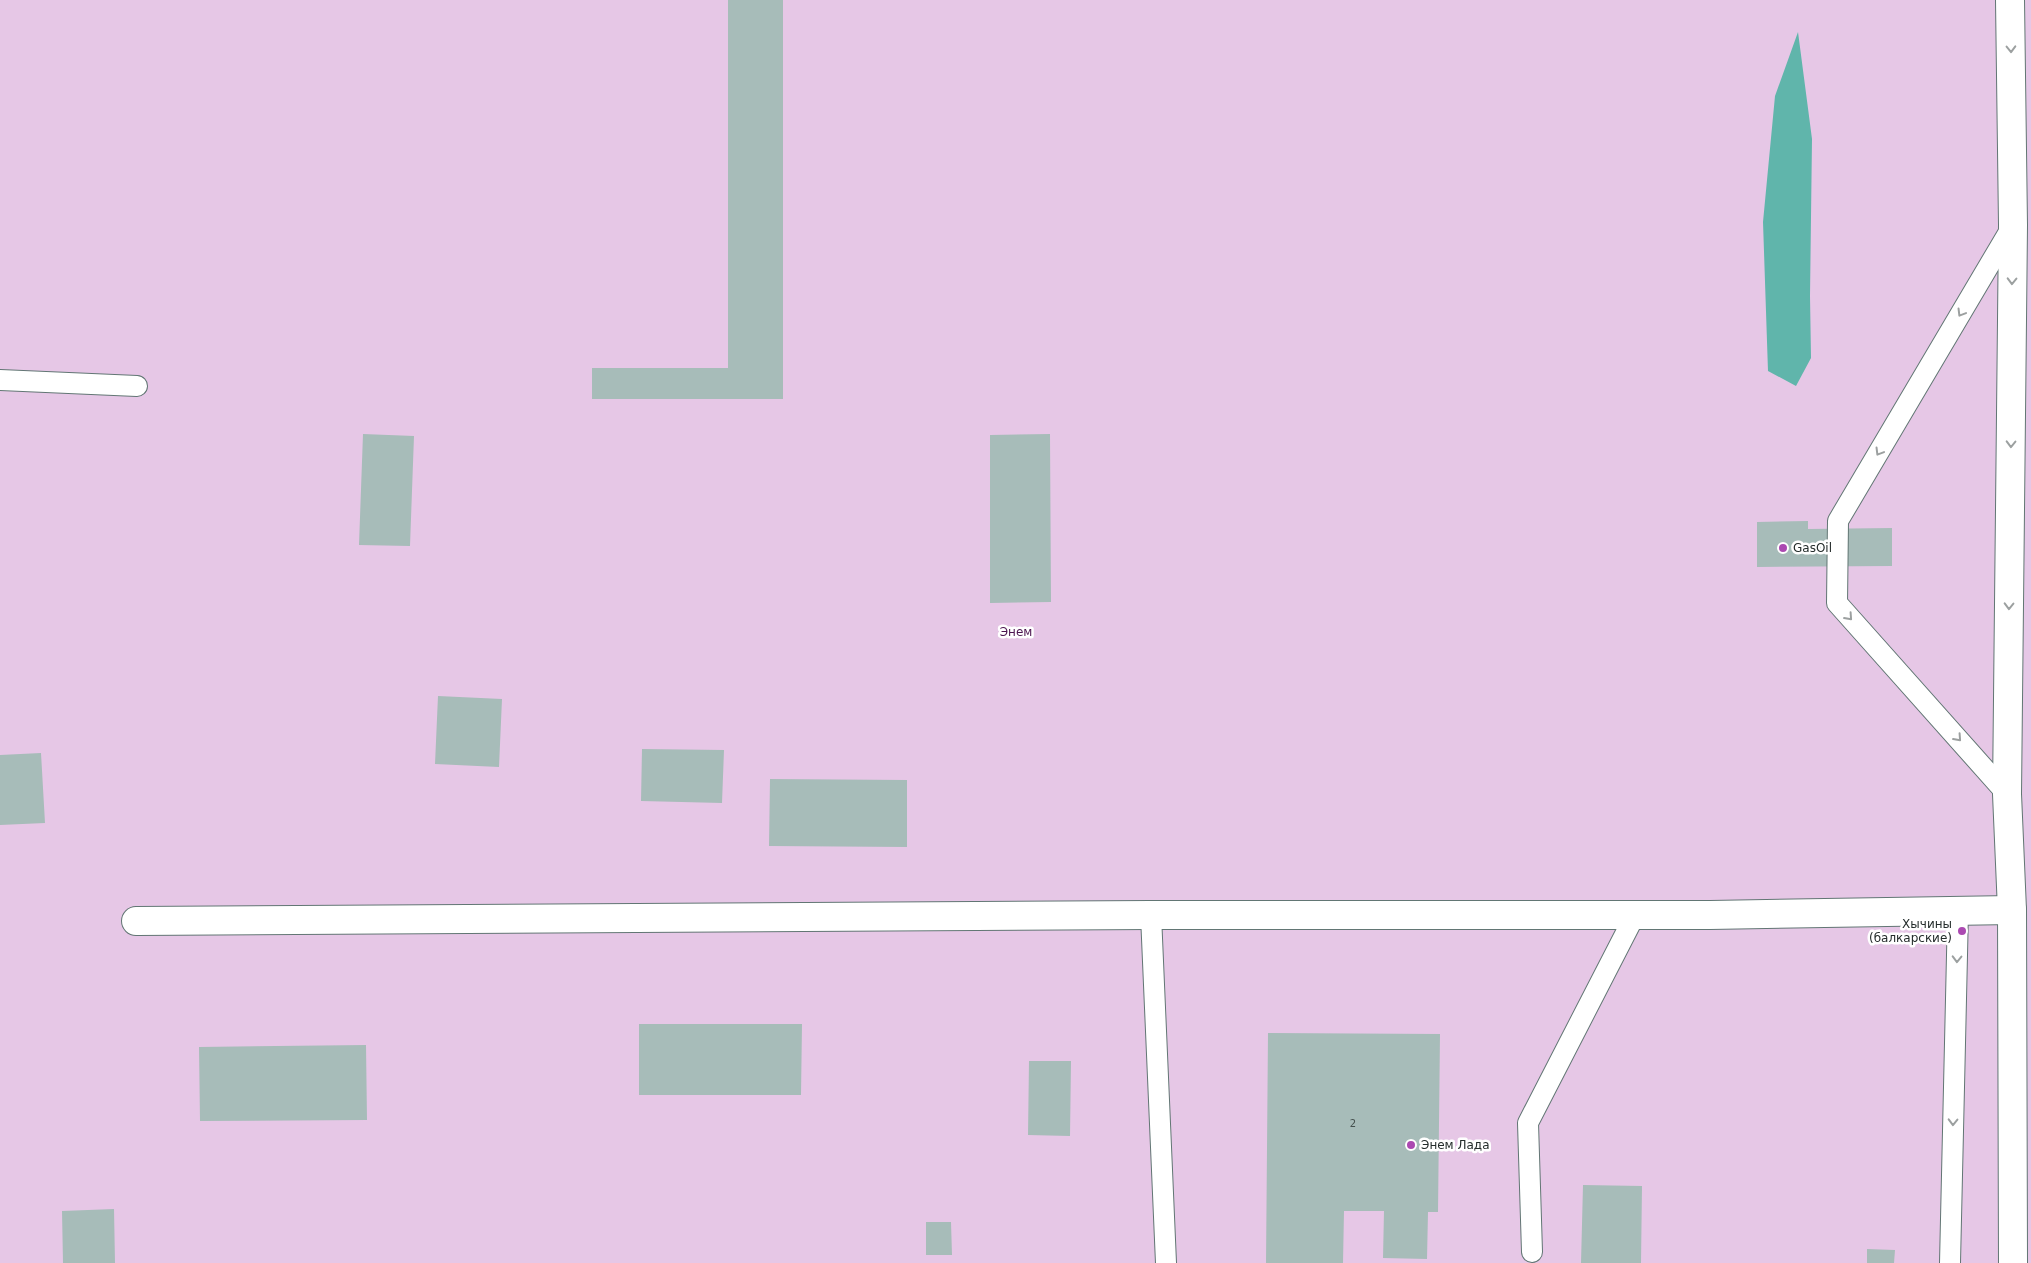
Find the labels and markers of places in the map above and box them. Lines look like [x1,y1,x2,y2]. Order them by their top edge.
place label: GasOil [1793,541,1832,555]
marker: GasOil [1777,542,1789,554]
place label: Хычины (балкарские) [1869,917,1952,945]
marker: Хычины (балкарские) [1956,925,1968,937]
place label: Энем Лада [1421,1138,1490,1152]
marker: Энем Лада [1405,1139,1417,1151]

